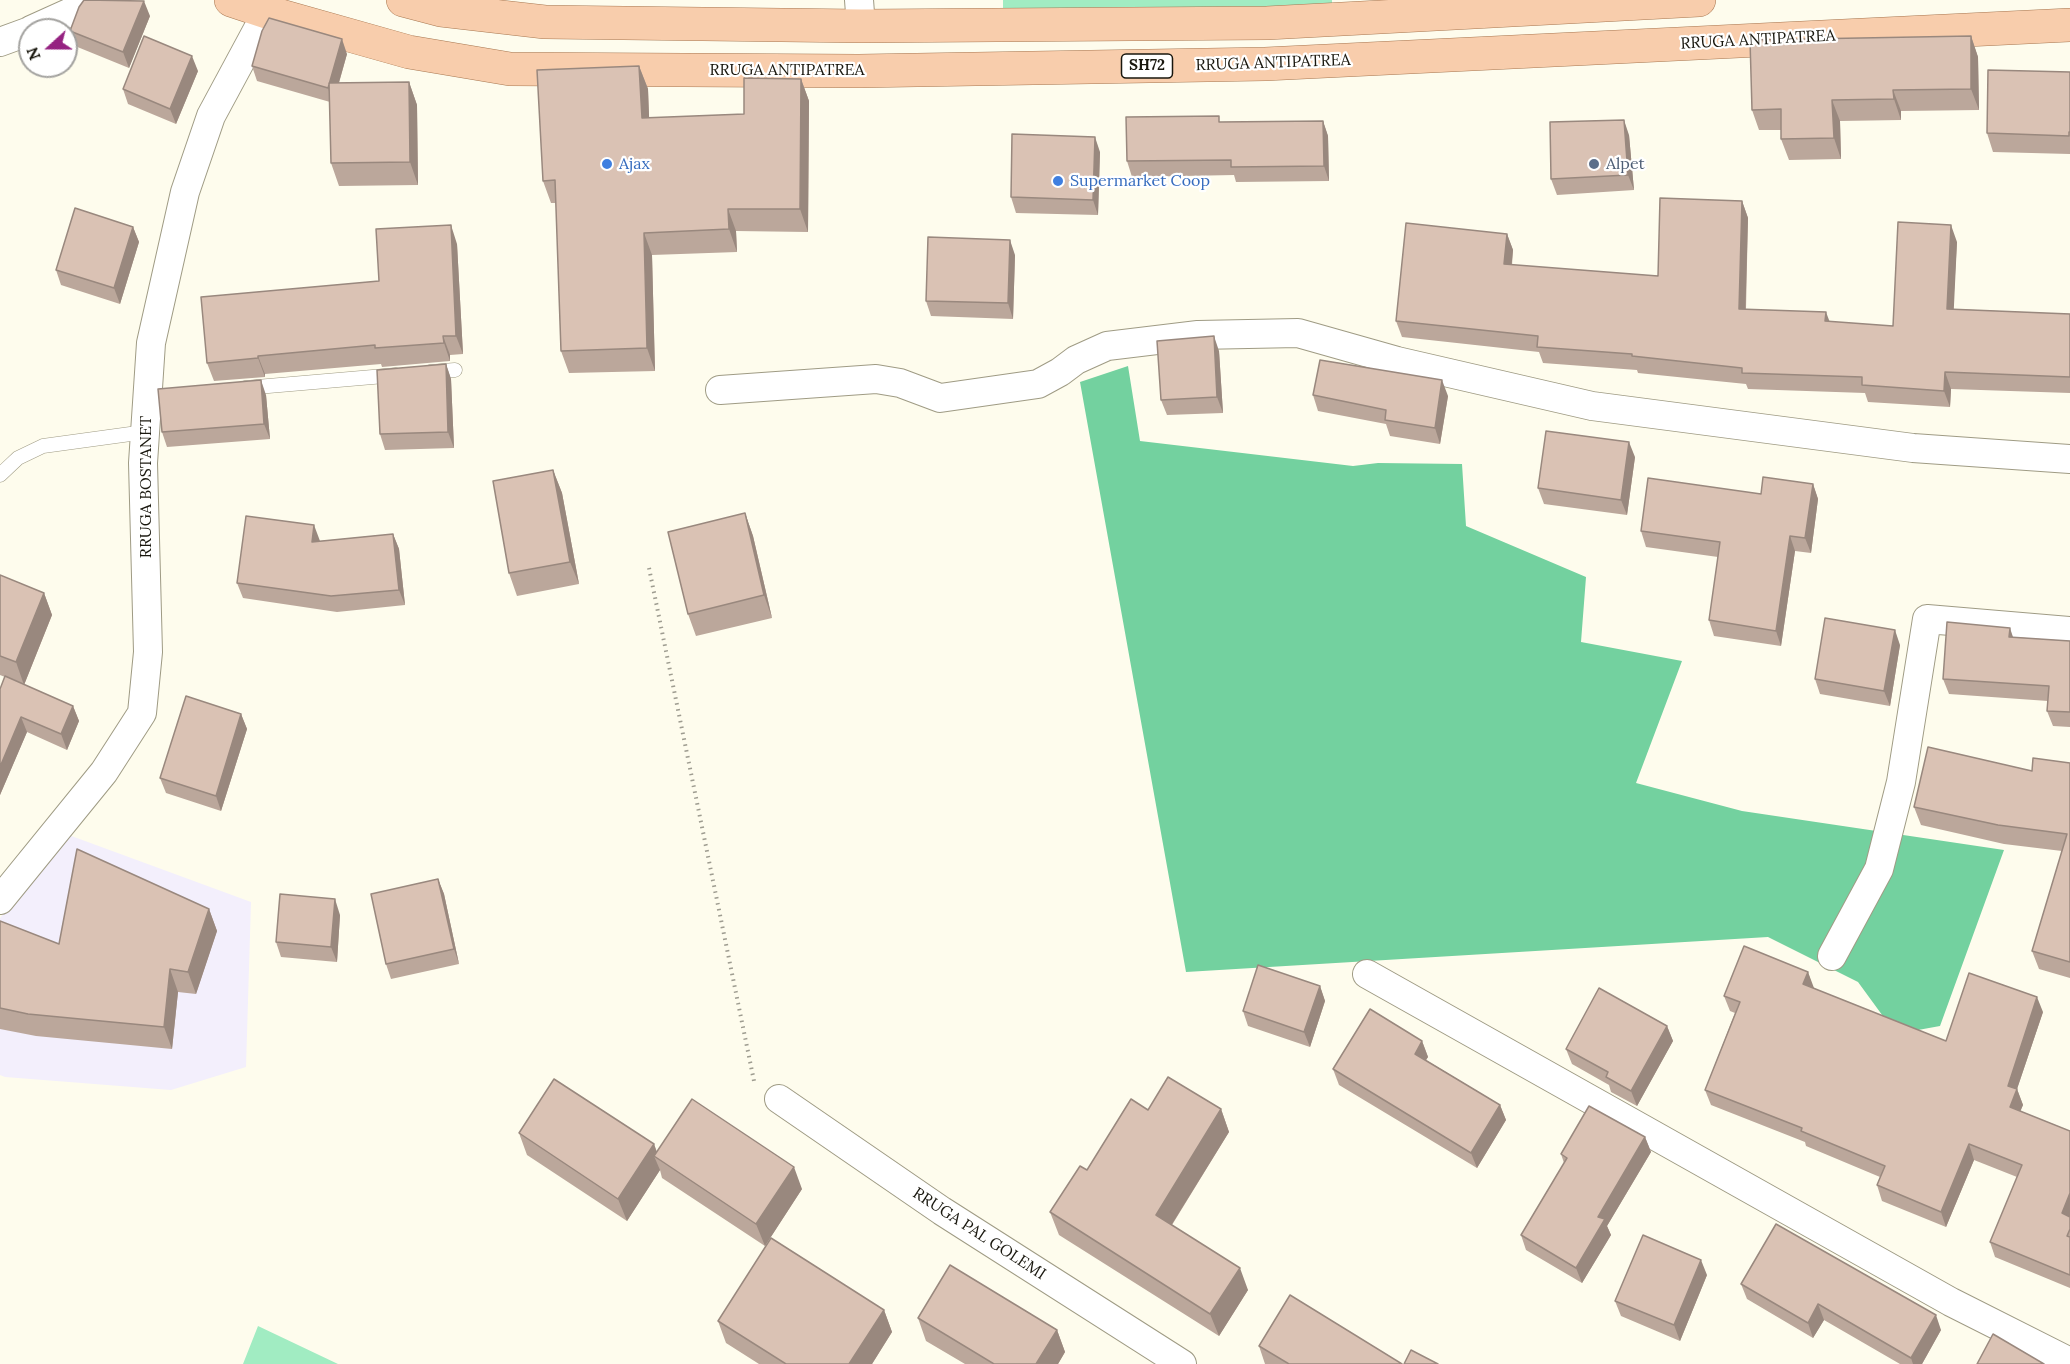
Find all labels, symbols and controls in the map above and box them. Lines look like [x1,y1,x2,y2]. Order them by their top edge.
north arrow [18,18,78,78]
street label: RRUGA ANTIPATREA [1680,26,1836,54]
text: N [22,44,45,63]
street label: RRUGA ANTIPATREA [1195,51,1351,75]
road number: SH72 [1122,54,1172,78]
street label: RRUGA ANTIPATREA [709,60,865,80]
place label: Ajax [619,154,650,174]
place label: Alpet [1606,154,1645,174]
marker: Ajax [600,157,614,171]
marker: Alpet [1587,157,1601,171]
place label: Supermarket Coop [1070,171,1210,191]
marker: Supermarket Coop [1051,174,1065,188]
street label: RRUGA BOSTANET [136,416,156,558]
street label: RRUGA PAL GOLEMI [909,1184,1049,1284]

